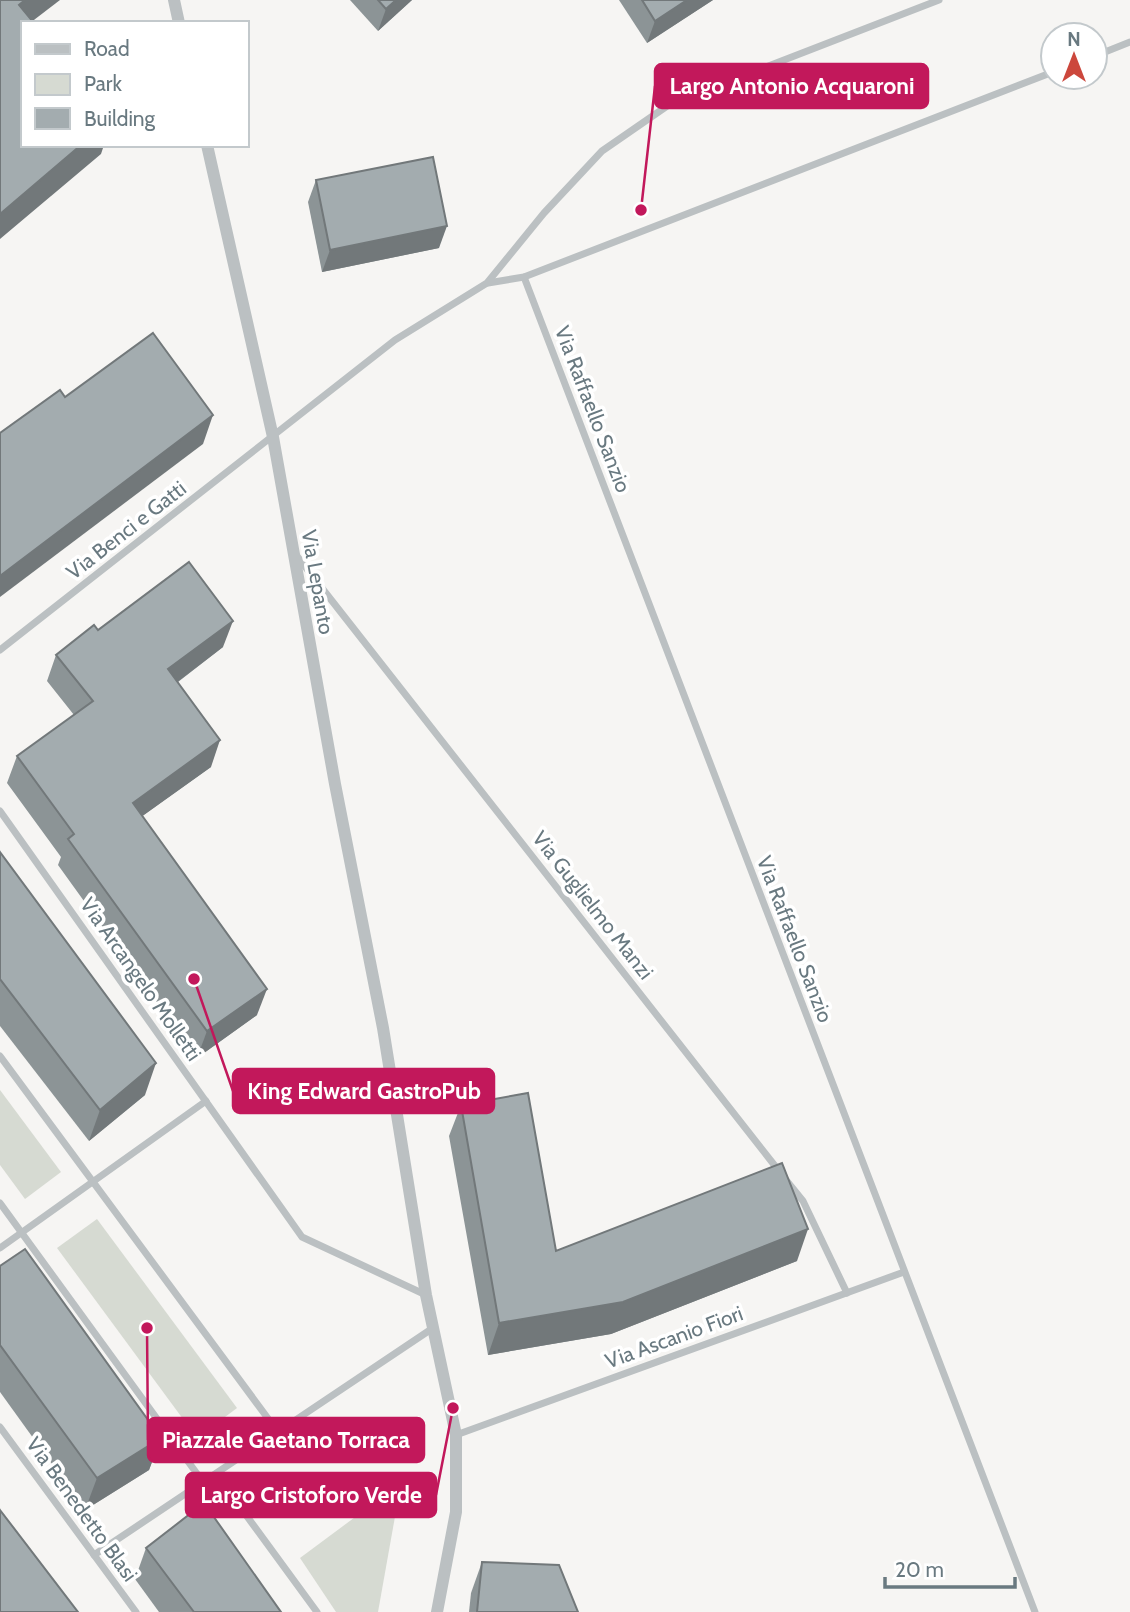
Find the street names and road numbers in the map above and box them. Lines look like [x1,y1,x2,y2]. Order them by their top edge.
street label: Via Raffaello Sanzio [550,322,636,496]
street label: Via Benci e Gatti [61,476,191,584]
street label: Via Lepanto [296,528,340,636]
street label: Via Guglielmo Manzi [527,826,659,984]
street label: Via Raffaello Sanzio [752,852,838,1026]
street label: Via Arcangelo Molletti [75,893,207,1065]
street label: Via Ascanio Fiori [602,1301,746,1373]
street label: Via Benedetto Blasi [21,1432,143,1586]

